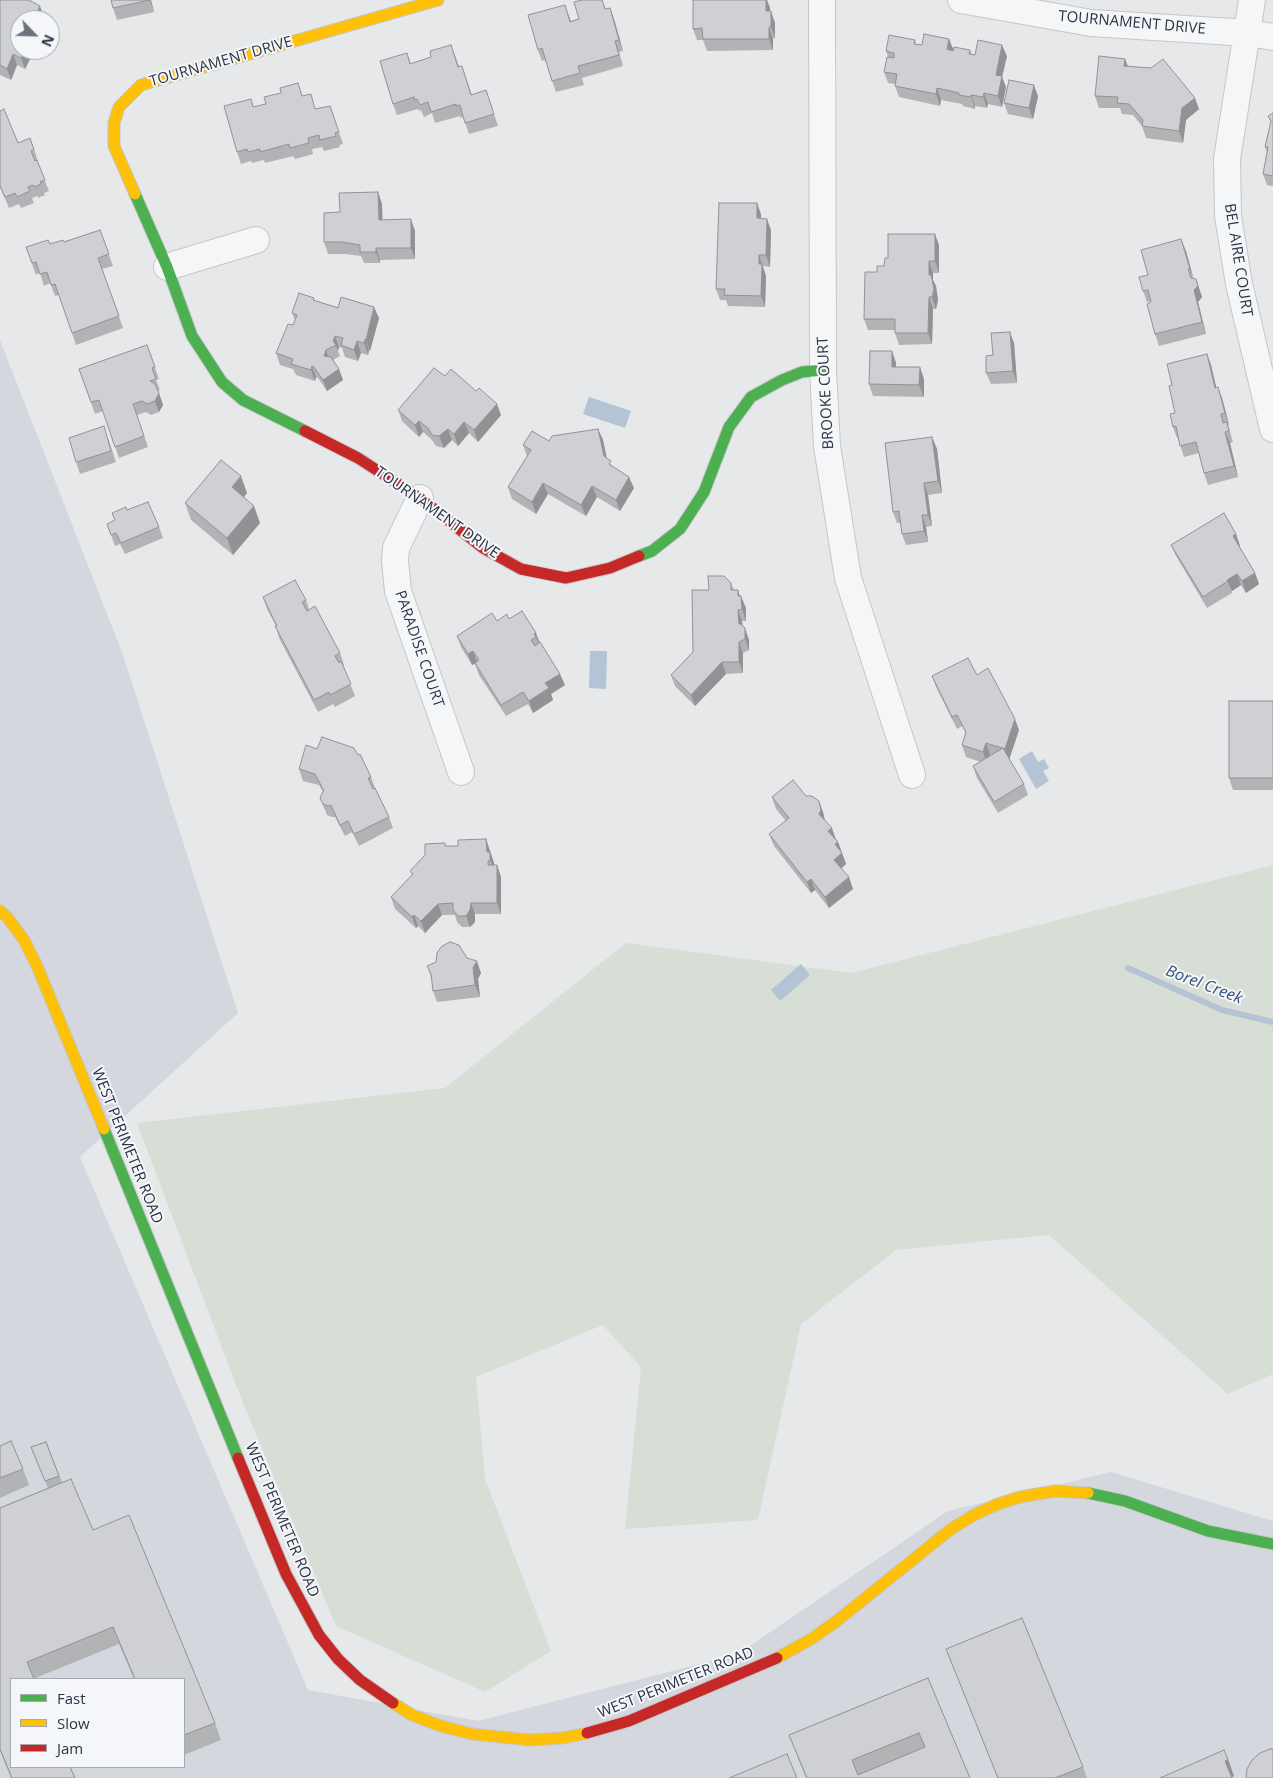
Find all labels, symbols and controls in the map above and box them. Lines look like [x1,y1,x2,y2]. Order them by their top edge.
street label: TOURNAMENT DRIVE [1058,8,1206,38]
north arrow [10,10,60,60]
text: N [37,32,59,50]
street label: TOURNAMENT DRIVE [147,33,295,91]
street label: BEL AIRE COURT [1220,202,1256,318]
street label: BROOKE COURT [814,336,838,450]
street label: TOURNAMENT DRIVE [371,463,503,563]
street label: PARADISE COURT [391,588,447,710]
water label: Borel Creek [1163,962,1245,1008]
street label: WEST PERIMETER ROAD [88,1066,166,1226]
street label: WEST PERIMETER ROAD [241,1440,323,1600]
street label: WEST PERIMETER ROAD [596,1644,756,1722]
legend [10,1678,185,1768]
text: Fast [57,1688,86,1708]
text: Slow [57,1713,90,1733]
text: Jam [57,1738,83,1758]

